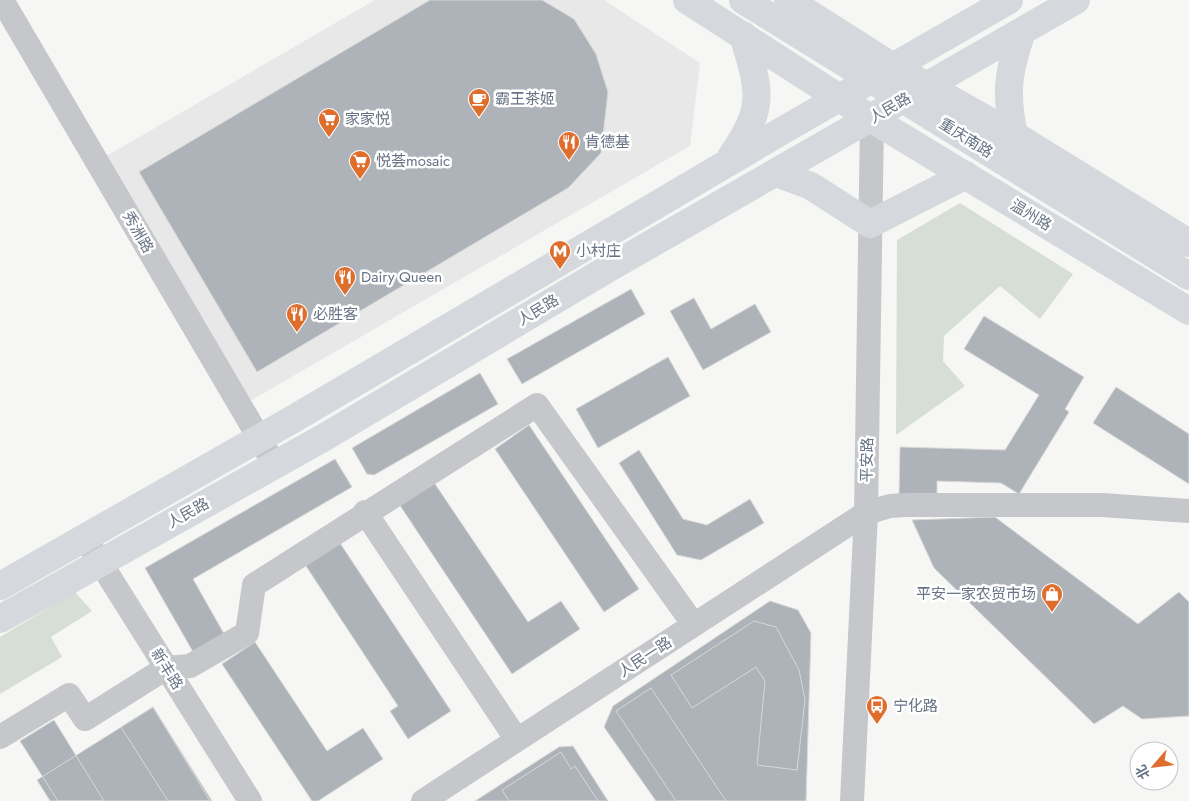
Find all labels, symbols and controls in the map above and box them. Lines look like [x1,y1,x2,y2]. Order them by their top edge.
cafe icon: 霸王茶姬 [467,87,491,118]
street label: 人民路 [865,87,915,129]
place label: 霸王茶姬 [495,88,555,110]
supermarket icon: 家家悦 [317,107,341,138]
place label: 家家悦 [345,108,390,130]
street label: 重庆南路 [935,113,997,163]
restaurant icon: 肯德基 [557,130,581,161]
place label: 肯德基 [585,131,630,153]
supermarket icon: 悦荟mosaic [348,149,372,180]
place label: 悦荟mosaic [376,150,450,172]
street label: 温州路 [1006,194,1056,236]
street label: 秀洲路 [117,207,159,257]
metro station icon: 小村庄 [548,239,572,270]
place label: 小村庄 [576,240,621,262]
restaurant icon: Dairy Queen [333,265,357,296]
place label: Dairy Queen [361,266,442,288]
street label: 人民路 [513,289,563,331]
restaurant icon: 必胜客 [285,302,309,333]
place label: 必胜客 [313,303,358,325]
street label: 平安路 [856,437,878,483]
street label: 人民路 [163,492,213,534]
shop icon: 平安一家农贸市场 [1040,582,1064,613]
place label: 平安一家农贸市场 [916,583,1036,605]
street label: 人民一路 [614,631,676,683]
street label: 新丰路 [146,644,188,694]
bus stop icon: 宁化路 [865,694,889,725]
place label: 宁化路 [893,695,938,717]
north arrow [1129,741,1179,791]
text: 北 [1130,761,1155,783]

